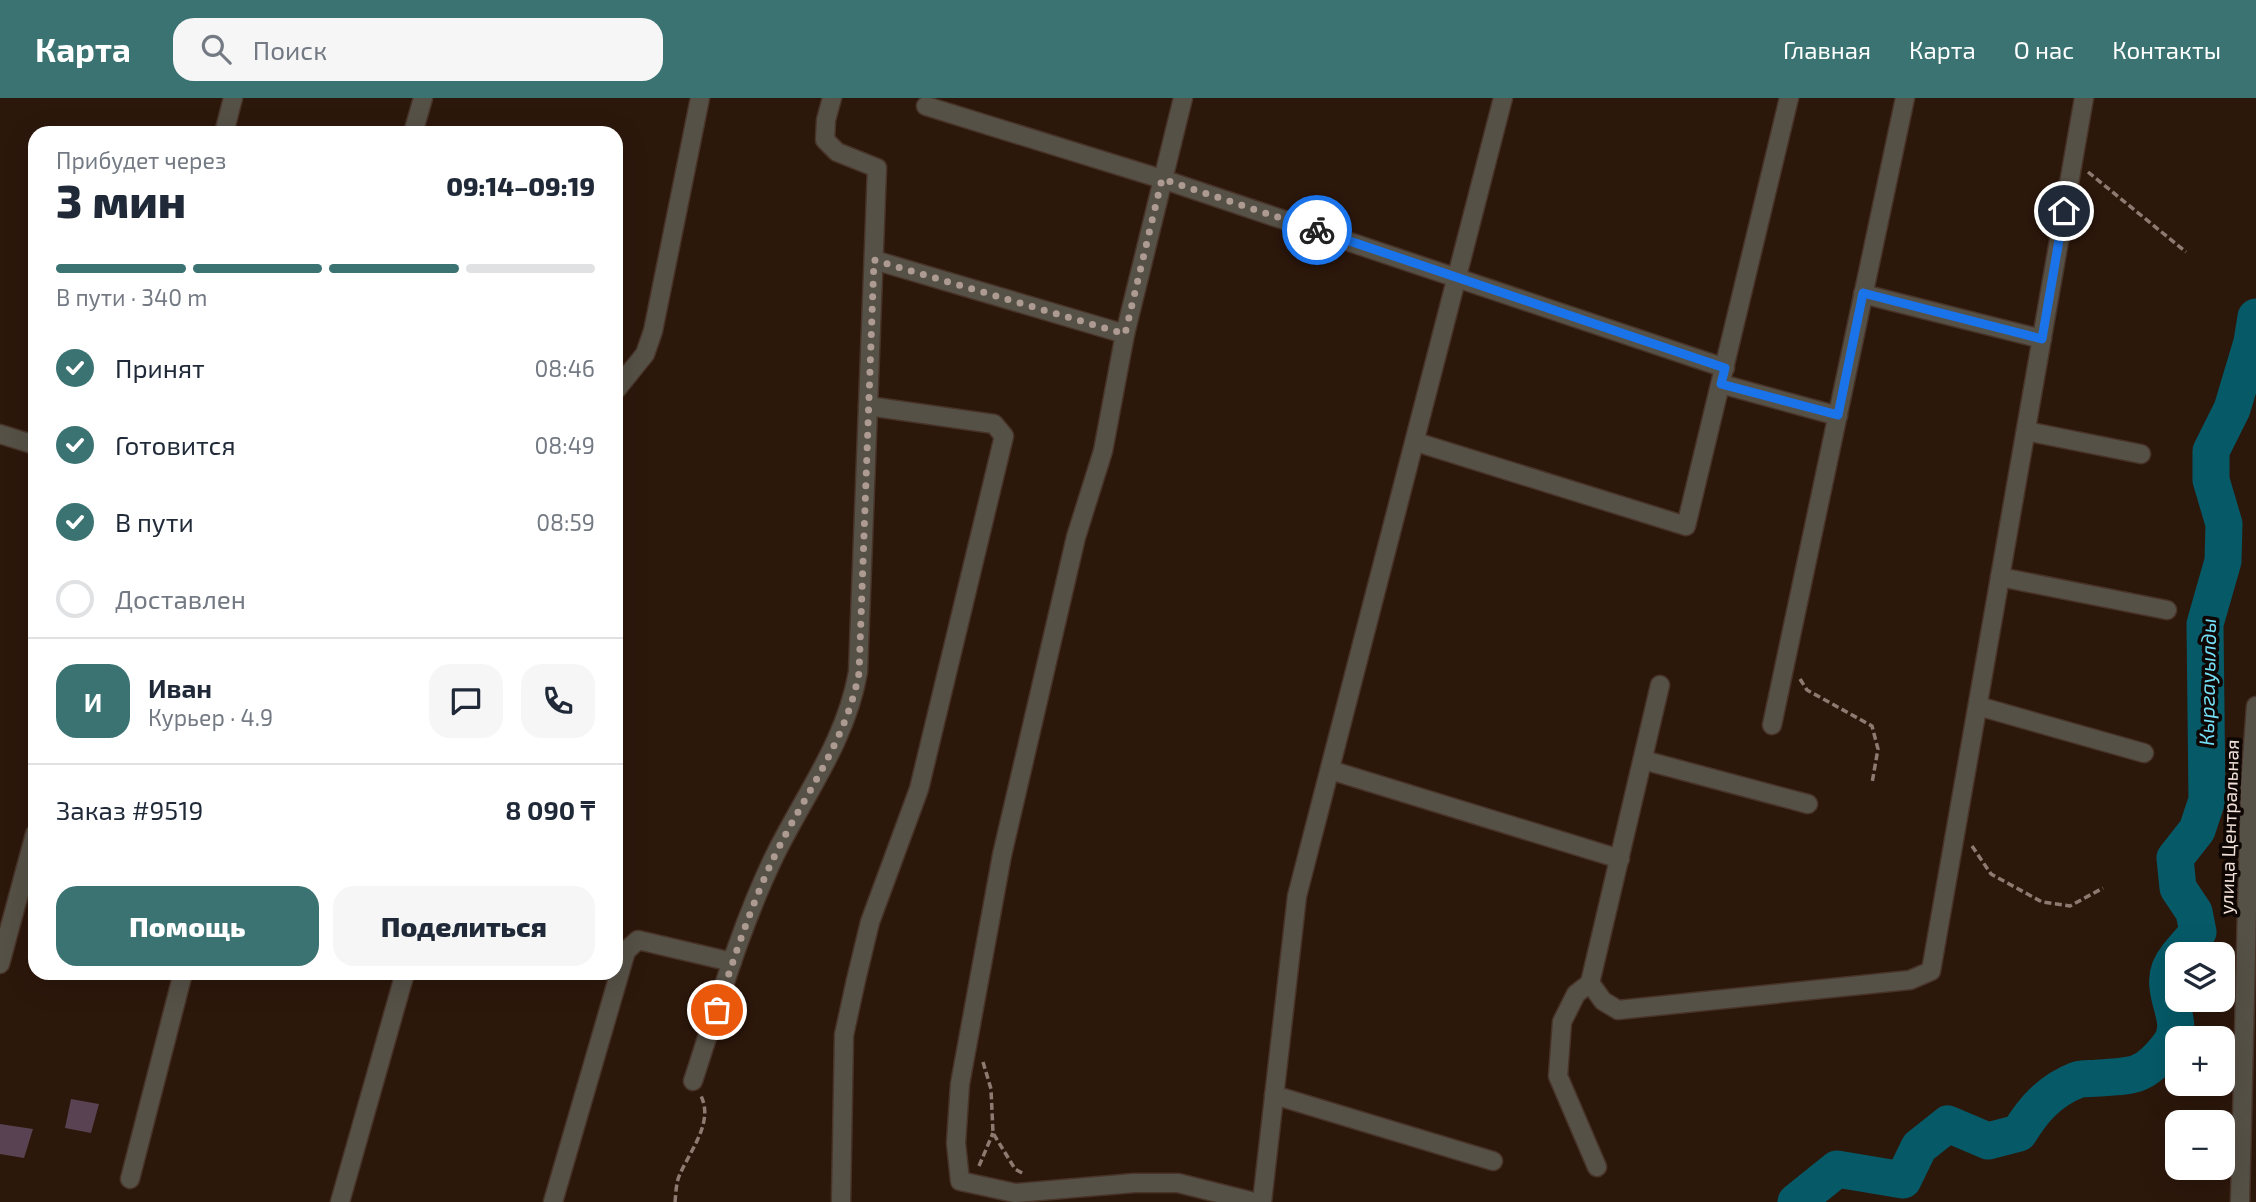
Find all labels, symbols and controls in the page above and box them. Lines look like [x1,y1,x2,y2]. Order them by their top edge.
search box [173,18,663,81]
text: Карта [35,29,131,69]
icon: search [197,30,235,68]
text: Поиск [253,34,327,65]
text: Главная [1783,35,1871,64]
text: Карта [1909,35,1976,64]
text: О нас [2014,35,2074,64]
text: Контакты [2112,35,2221,64]
text: Прибудет через [56,146,226,174]
text: 09:14–09:19 [446,170,595,201]
text: 3 мин [56,172,186,227]
pin [2034,181,2094,241]
icon: home [2045,192,2083,230]
courier [1282,195,1352,265]
icon: bike [1298,211,1336,249]
text: В пути · 340 m [56,283,207,311]
icon: check [56,349,94,387]
text: Принят [115,352,205,383]
text: 08:46 [534,354,595,382]
icon: check [56,426,94,464]
text: Готовится [115,429,236,460]
text: 08:49 [534,431,595,459]
icon: check [56,503,94,541]
text: В пути [115,506,194,537]
text: 08:59 [536,508,595,536]
text: Доставлен [115,583,246,614]
water label: Кыргауылды [2193,618,2220,746]
button: chat [429,664,503,738]
button: phone [521,664,595,738]
text: Иван [148,672,212,703]
text: И [84,686,102,717]
text: Курьер · 4.9 [148,703,273,731]
street label: улица Центральная [2214,739,2244,915]
text: Заказ #9519 [56,794,203,825]
text: 8 090 ₸ [505,794,595,825]
button: Помощь [56,886,319,966]
button: Поделиться [333,886,595,966]
map controls [2165,942,2235,1180]
button: layers [2165,942,2235,1012]
pin [687,980,747,1040]
icon: bag [698,991,736,1029]
button: + [2165,1026,2235,1096]
button: − [2165,1110,2235,1180]

